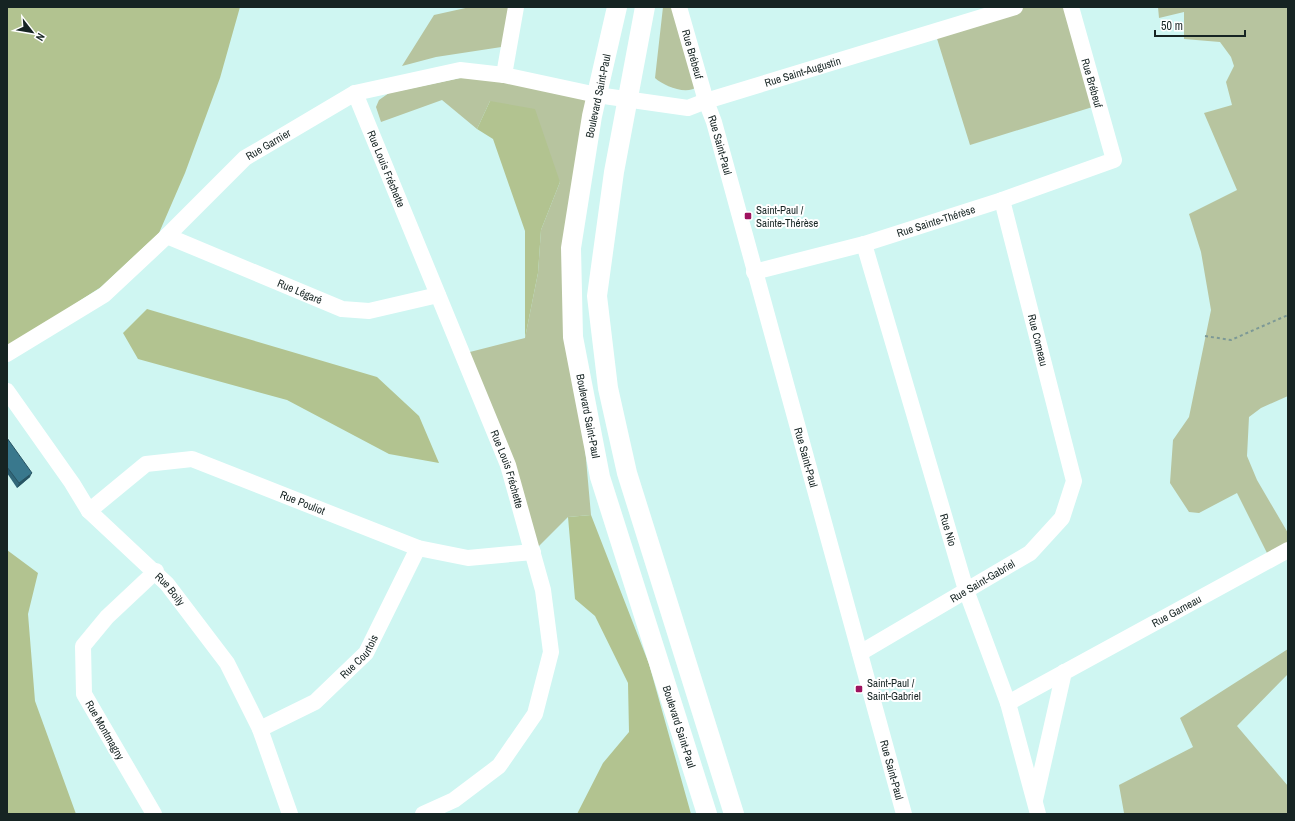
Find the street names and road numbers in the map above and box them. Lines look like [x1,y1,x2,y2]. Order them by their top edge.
street label: Rue Brébeuf [679,28,706,81]
street label: Boulevard Saint-Paul [582,53,614,139]
street label: Rue Saint-Augustin [763,53,842,90]
street label: Rue Brébeuf [1078,57,1106,110]
street label: Rue Saint-Paul [705,113,735,176]
street label: Rue Garnier [243,126,293,163]
street label: Rue Louis Fréchette [364,128,408,209]
street label: Rue Sainte-Thérèse [895,202,977,240]
street label: Rue Légaré [275,276,324,307]
street label: Rue Comeau [1025,313,1051,367]
street label: Boulevard Saint-Paul [573,373,603,459]
street label: Rue Saint-Paul [791,426,821,489]
street label: Rue Louis Fréchette [487,428,527,510]
street label: Rue Pouliot [278,487,328,518]
street label: Rue Nio [937,512,960,548]
street label: Rue Saint-Gabriel [947,556,1017,606]
street label: Rue Boily [152,569,188,609]
street label: Rue Garneau [1149,592,1204,630]
street label: Rue Courtois [337,632,381,681]
street label: Boulevard Saint-Paul [660,684,699,769]
street label: Rue Montmagny [82,698,128,763]
street label: Rue Saint-Paul [877,738,907,801]

